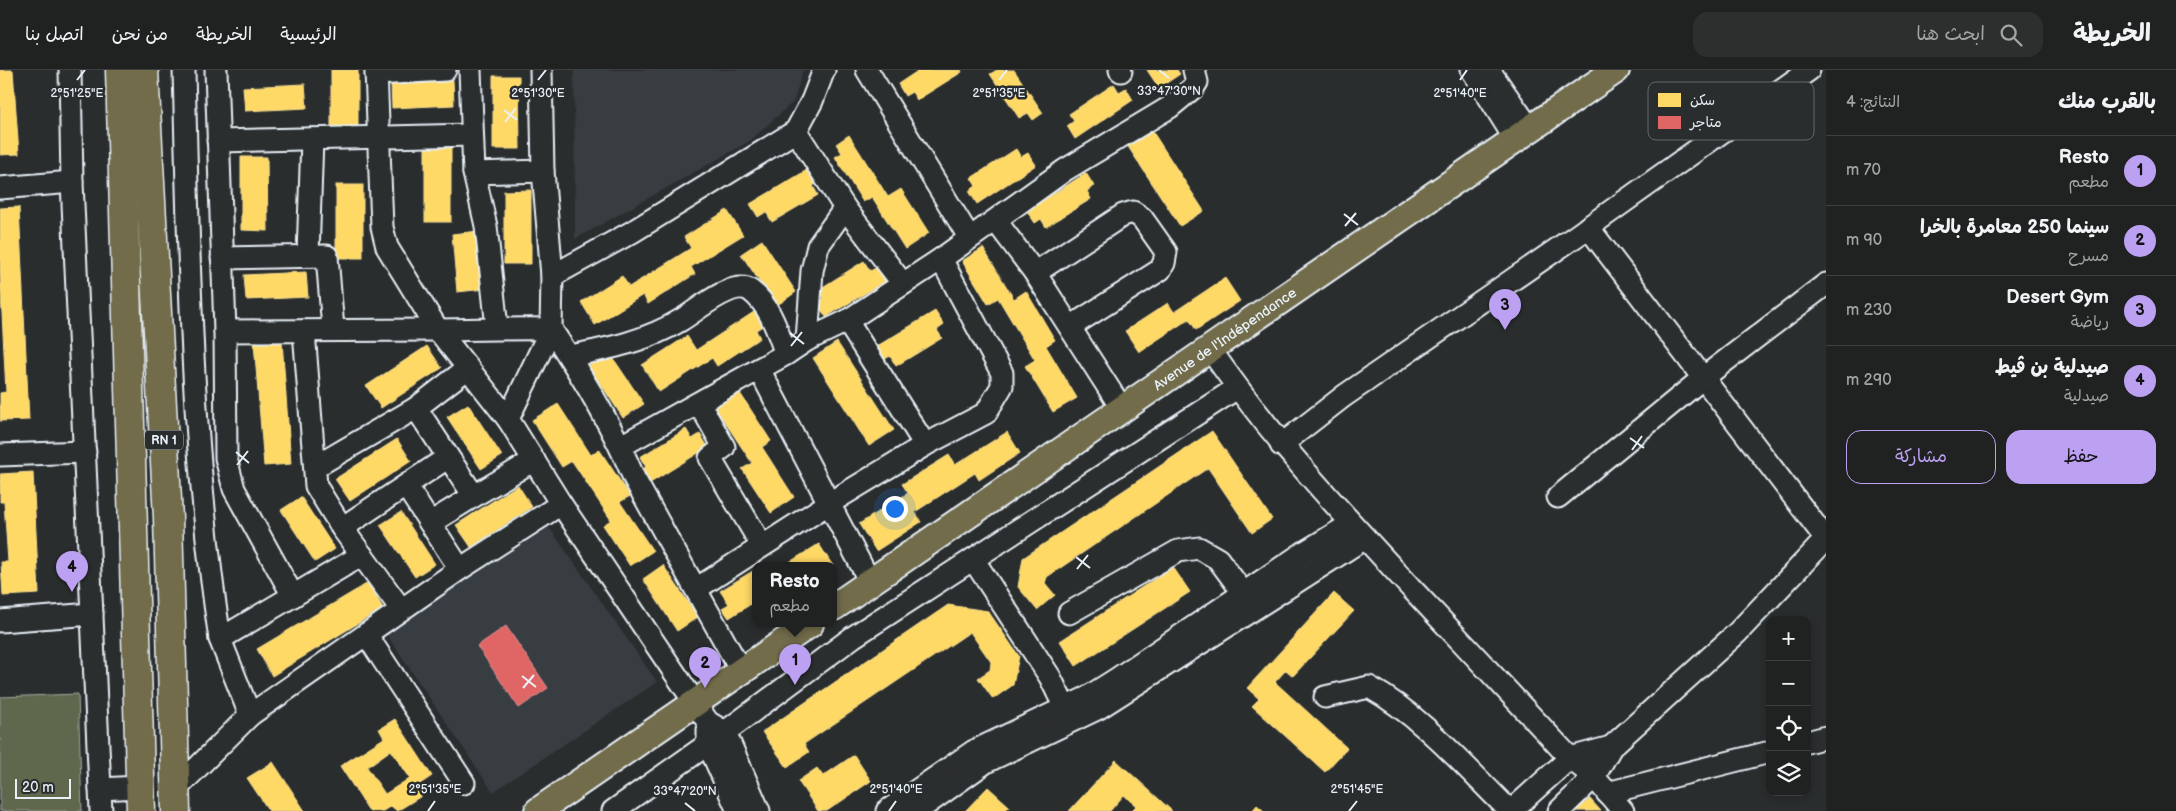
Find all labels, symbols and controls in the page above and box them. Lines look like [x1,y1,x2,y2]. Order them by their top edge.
search box [1693,12,2043,57]
text: الخريطة [2073,19,2151,48]
icon: search [1997,21,2025,49]
text: ابحث هنا [1916,23,1985,46]
text: اتصل بنا [25,24,84,45]
text: من نحن [112,24,168,45]
text: الخريطة [196,24,252,45]
text: الرئيسية [280,24,337,45]
legend [1648,82,1814,140]
text: 33°47'30"N [1137,84,1201,99]
text: 2°51'25"E [51,86,103,101]
text: 2°51'30"E [511,86,565,101]
text: 2°51'35"E [972,86,1026,101]
text: 2°51'40"E [1433,86,1487,101]
text: بالقرب منك [2058,89,2156,114]
text: سكن [1690,92,1715,109]
text: النتائج: 4 [1846,93,1900,112]
text: متاجر [1689,114,1722,131]
text: Resto [2059,146,2109,169]
text: 70 m [1846,161,1881,180]
text: 1 [2137,161,2143,180]
text: مطعم [2069,173,2109,192]
text: سينما 250 معامرة بالخرا [1920,216,2109,239]
text: 90 m [1846,231,1882,250]
text: 2 [2135,231,2145,250]
text: مسرح [2068,247,2109,266]
street label: Avenue de l'Indépendance [1150,284,1300,394]
text: Desert Gym [2006,286,2109,309]
pin: 3 [1489,289,1521,330]
text: 230 m [1846,301,1892,320]
text: 3 [2135,301,2145,320]
text: رياضة [2071,313,2109,332]
text: صيدلية بن ڤيط [1995,356,2109,379]
text: 290 m [1846,371,1892,390]
text: 4 [2135,371,2145,390]
text: صيدلية [2064,387,2109,406]
road number: RN 1 [145,430,183,450]
button: مشاركة [1846,430,1996,484]
button: حفظ [2006,430,2156,484]
your location [882,496,908,522]
pin: 4 [56,551,88,592]
popup [752,562,837,627]
text: Resto [769,570,820,593]
text: مطعم [769,597,810,616]
map controls [1766,616,1811,796]
button: + [1766,616,1811,661]
pin: 1 [779,644,811,685]
pin: 2 [689,647,721,688]
button: − [1766,661,1811,706]
button: locate [1766,706,1811,751]
button: layers [1766,751,1811,796]
scale bar [15,776,71,799]
text: 20 m [22,779,54,796]
text: 2°51'35"E [408,782,462,797]
text: 2°51'40"E [869,782,923,797]
text: 2°51'45"E [1330,782,1384,797]
text: 33°47'20"N [653,784,717,799]

